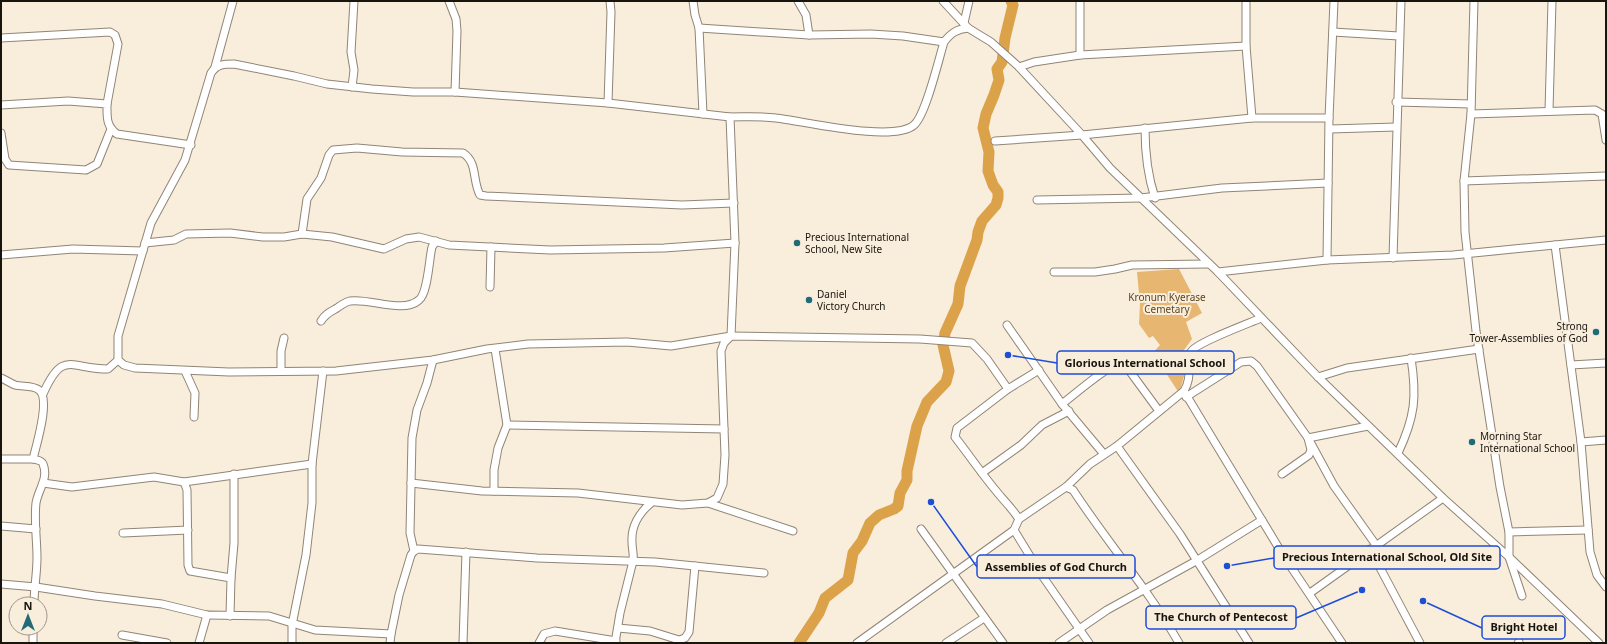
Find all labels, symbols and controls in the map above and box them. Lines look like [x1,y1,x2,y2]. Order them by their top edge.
place label: Precious International School, New Site [805,230,909,256]
marker: Precious International School, New Site [792,238,802,248]
place label: Daniel Victory Church [817,287,885,313]
park label: Kronum Kyerase Cemetary [1128,290,1206,316]
marker: Daniel Victory Church [804,295,814,305]
place label: Strong Tower-Assemblies of God [1470,319,1588,345]
marker: Strong Tower-Assemblies of God [1591,327,1601,337]
callout: Glorious International School [1057,351,1234,374]
text: Glorious International School [1065,355,1225,370]
place label: Morning Star International School [1480,429,1575,455]
marker: Morning Star International School [1467,437,1477,447]
callout: Precious International School, Old Site [1274,546,1500,569]
text: Precious International School, Old Site [1282,549,1492,564]
callout: Assemblies of God Church [977,555,1135,578]
text: Assemblies of God Church [985,559,1127,574]
north arrow [8,596,48,636]
text: N [24,598,32,613]
callout: The Church of Pentecost [1146,606,1296,629]
text: The Church of Pentecost [1154,609,1288,624]
callout: Bright Hotel [1482,616,1565,639]
text: Bright Hotel [1490,619,1558,634]

